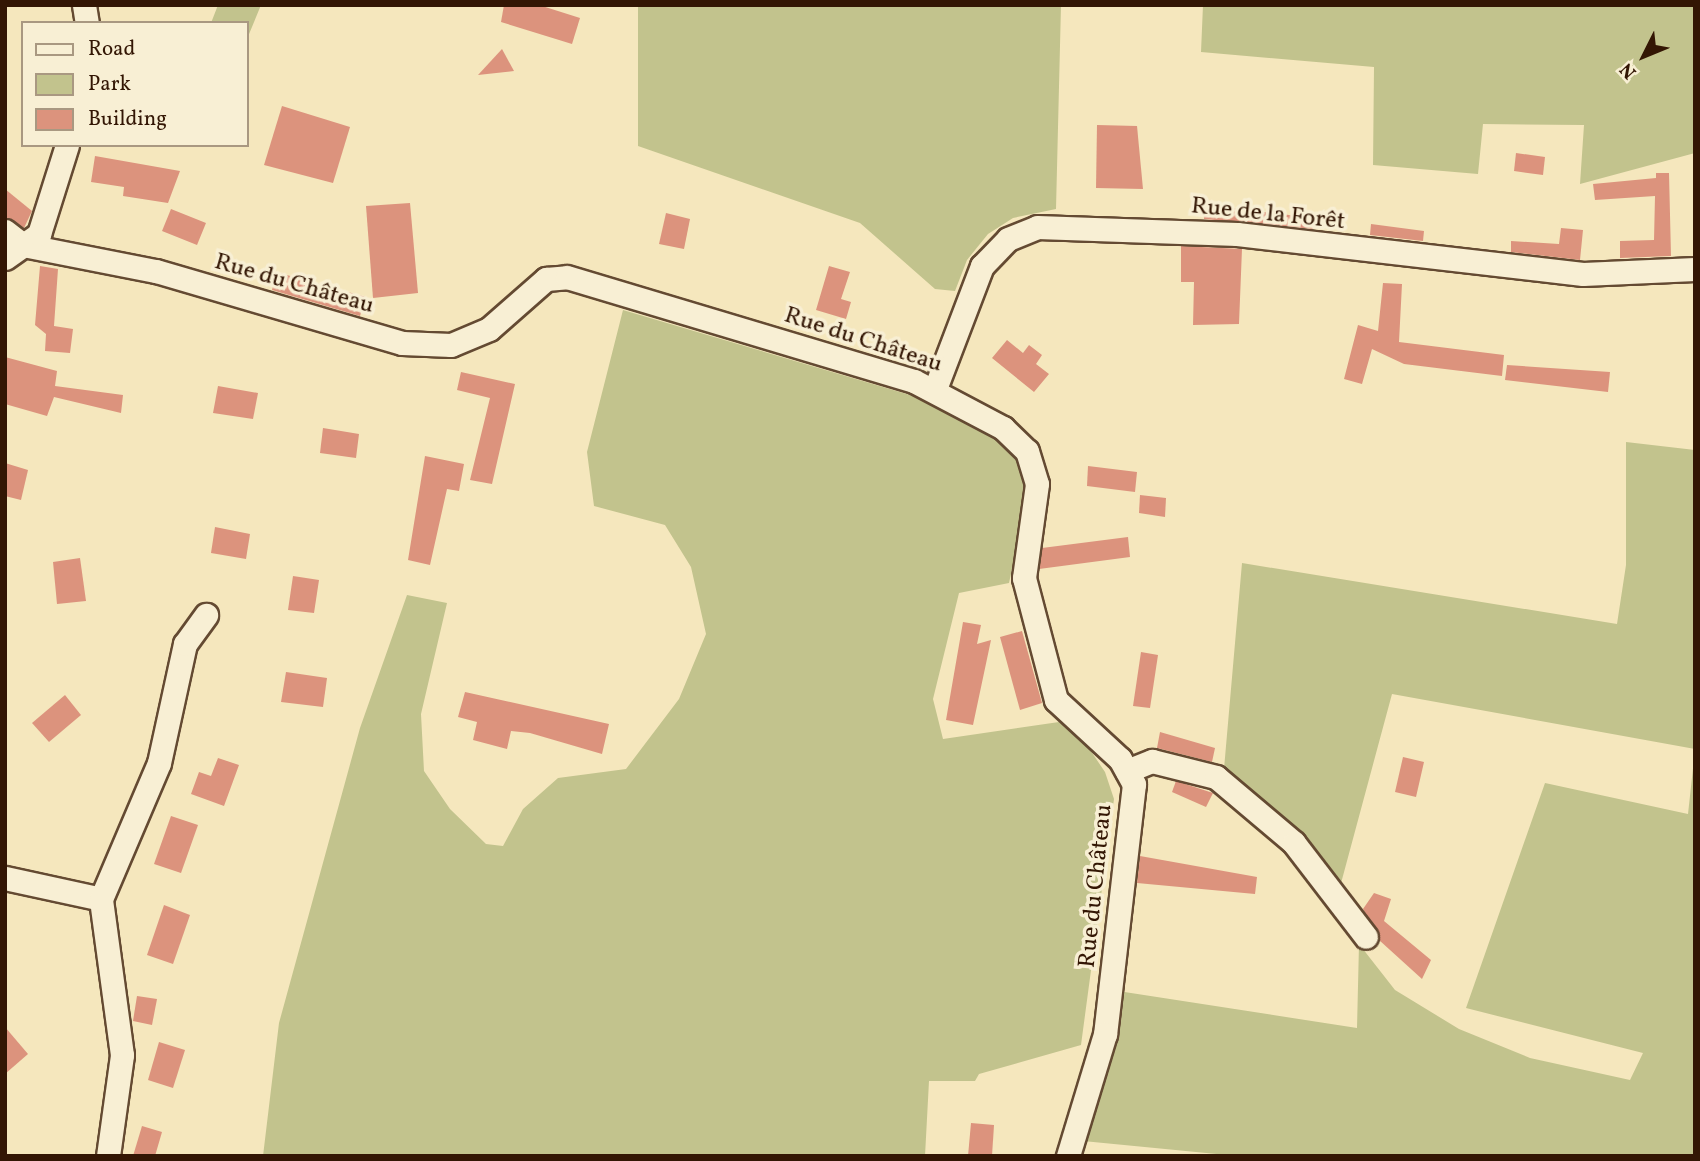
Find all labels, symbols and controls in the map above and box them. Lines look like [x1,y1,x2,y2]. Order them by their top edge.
legend [21,21,248,147]
north arrow [1609,21,1679,91]
text: Road [88,35,135,64]
text: N [1614,56,1643,84]
text: Park [88,70,131,99]
text: Building [88,105,167,134]
street label: Rue de la Forêt [1190,193,1346,237]
street label: Rue du Château [211,248,377,322]
street label: Rue du Château [780,302,946,380]
street label: Rue du Château [1074,803,1120,969]

